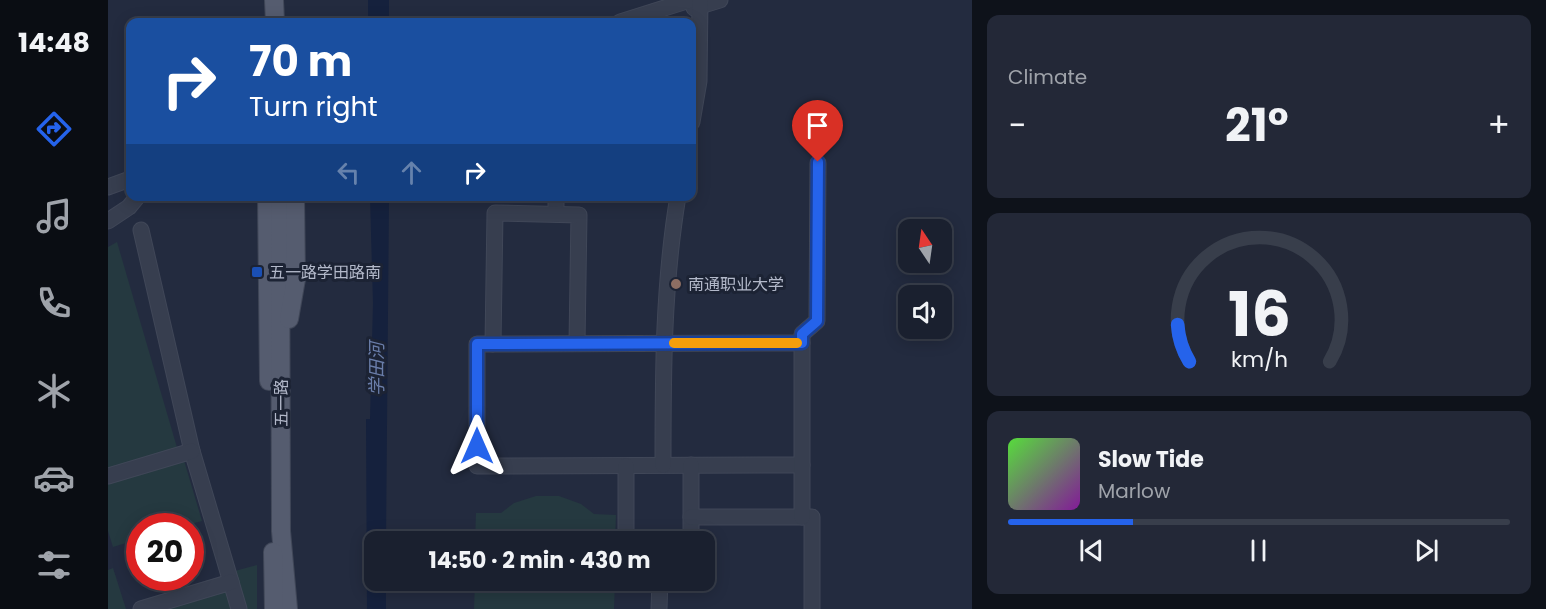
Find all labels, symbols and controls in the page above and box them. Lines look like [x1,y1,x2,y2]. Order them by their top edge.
text: 14:48 [18,24,90,61]
text: 70 m [249,32,352,91]
icon: right [150,42,228,120]
text: Climate [1008,63,1087,91]
text: Turn right [249,88,378,125]
text: 21° [1225,94,1289,157]
pin [792,100,843,162]
text: − [1008,102,1026,149]
text: + [1487,102,1510,149]
icon: directions [33,108,75,150]
icon: arrive [801,109,834,142]
icon: left [332,156,365,189]
icon: ahead [395,156,428,189]
icon: right [458,156,491,189]
icon: music [33,195,75,237]
north arrow [898,219,952,273]
map controls [898,219,952,339]
place label: 五一路学田路南 [269,261,381,284]
marker: 五一路学田路南 [250,265,264,279]
text: 16 [1227,270,1291,358]
place label: 南通职业大学 [688,273,784,296]
marker: 南通职业大学 [669,277,683,291]
icon: phone [33,282,75,324]
button: sound [898,285,952,339]
water label: 学田河 [364,339,389,396]
text: km/h [1230,344,1288,375]
icon: climate [33,370,75,412]
street label: 五一路 [270,379,293,427]
position arrow [445,414,509,478]
text: Slow Tide [1098,444,1204,475]
icon: car [33,457,75,499]
text: Marlow [1098,477,1170,505]
speed limit sign: 20 [126,513,204,591]
icon: previous [1075,534,1108,567]
icon: pause [1242,534,1275,567]
icon: next [1410,534,1443,567]
icon: filters [33,544,75,586]
text: 14:50 · 2 min · 430 m [428,545,651,576]

